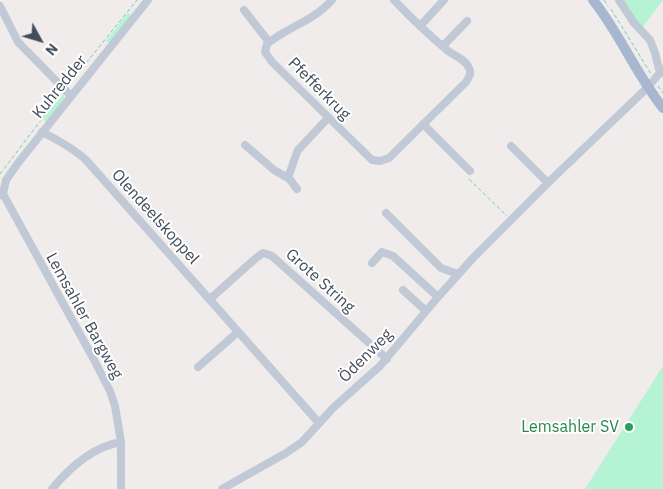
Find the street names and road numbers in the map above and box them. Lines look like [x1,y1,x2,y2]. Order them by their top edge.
street label: Kuhredder [29,51,91,123]
street label: Pfefferkrug [284,54,354,124]
street label: Olendeelskoppel [107,165,203,269]
street label: Grote String [282,245,358,317]
street label: Lemsahler Bargweg [41,250,127,382]
street label: Ödenweg [335,325,397,387]

